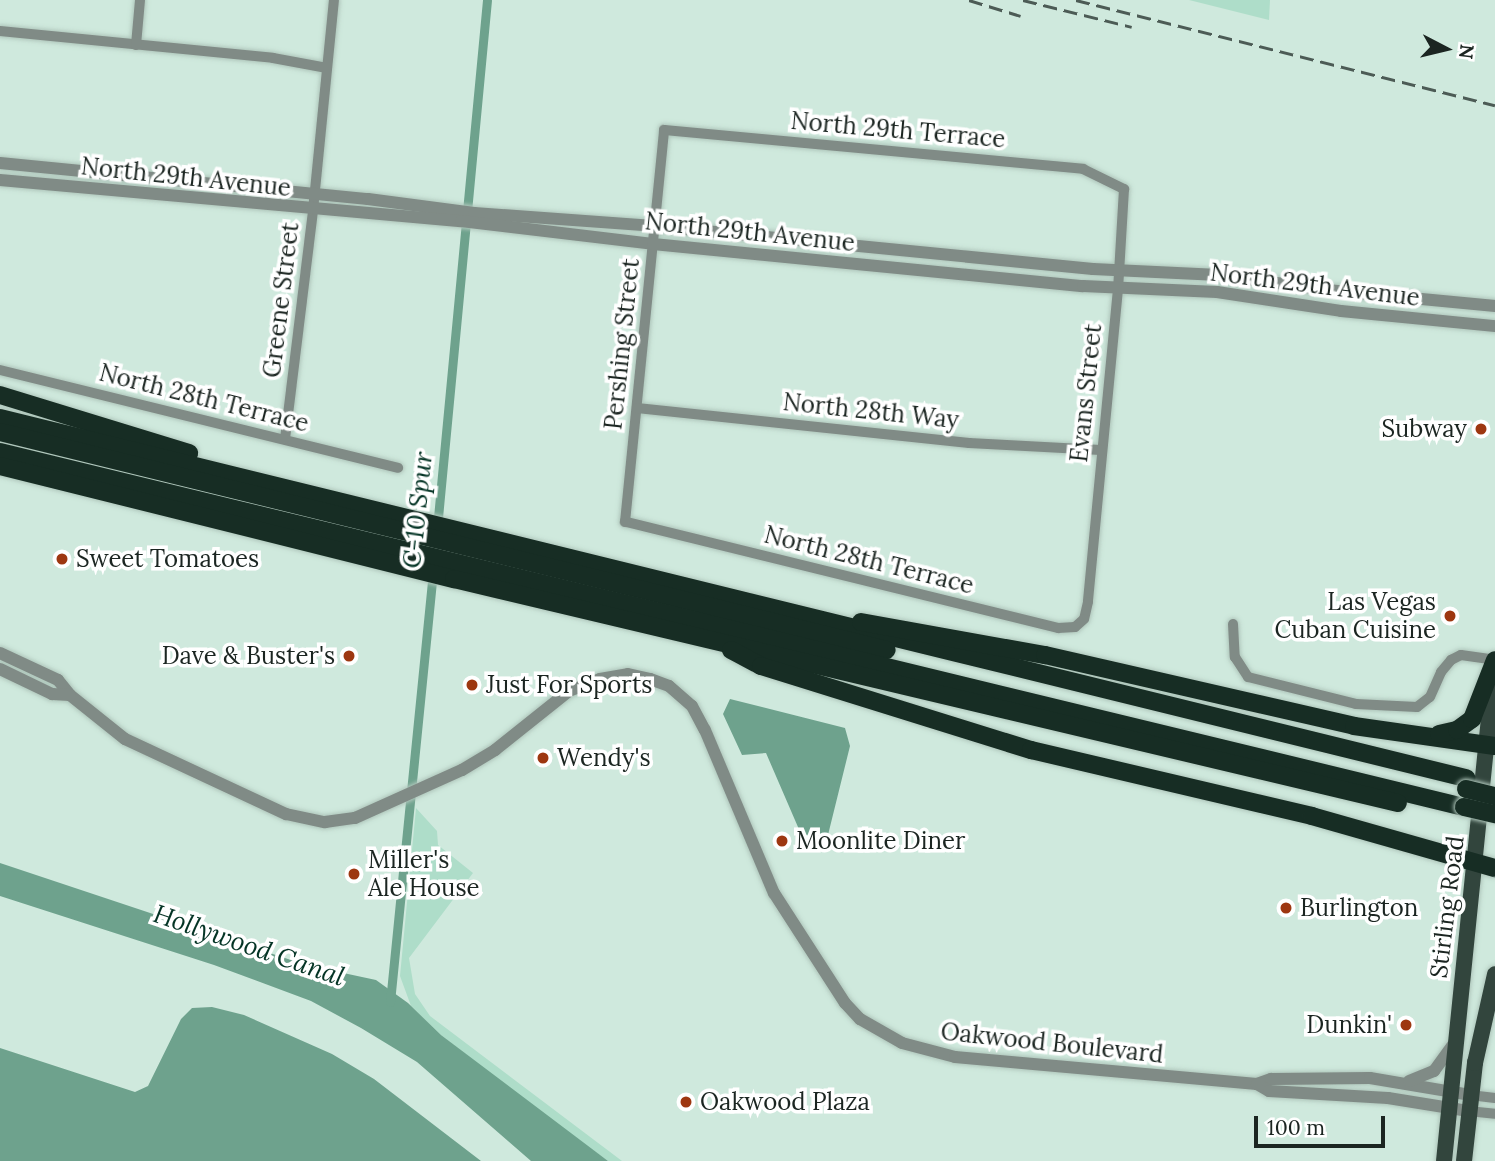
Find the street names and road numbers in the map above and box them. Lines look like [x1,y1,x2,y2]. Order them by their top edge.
street label: North 29th Terrace [790,106,1006,154]
street label: North 29th Avenue [80,152,292,202]
street label: North 29th Avenue [644,207,856,257]
street label: Greene Street [257,221,305,379]
street label: Pershing Street [599,257,645,431]
street label: North 29th Avenue [1209,258,1421,312]
street label: Evans Street [1064,322,1108,464]
street label: North 28th Terrace [96,358,312,438]
street label: North 28th Way [782,387,960,435]
street label: North 28th Terrace [761,520,977,600]
street label: Stirling Road [1424,834,1470,980]
street label: Oakwood Boulevard [939,1017,1165,1069]

